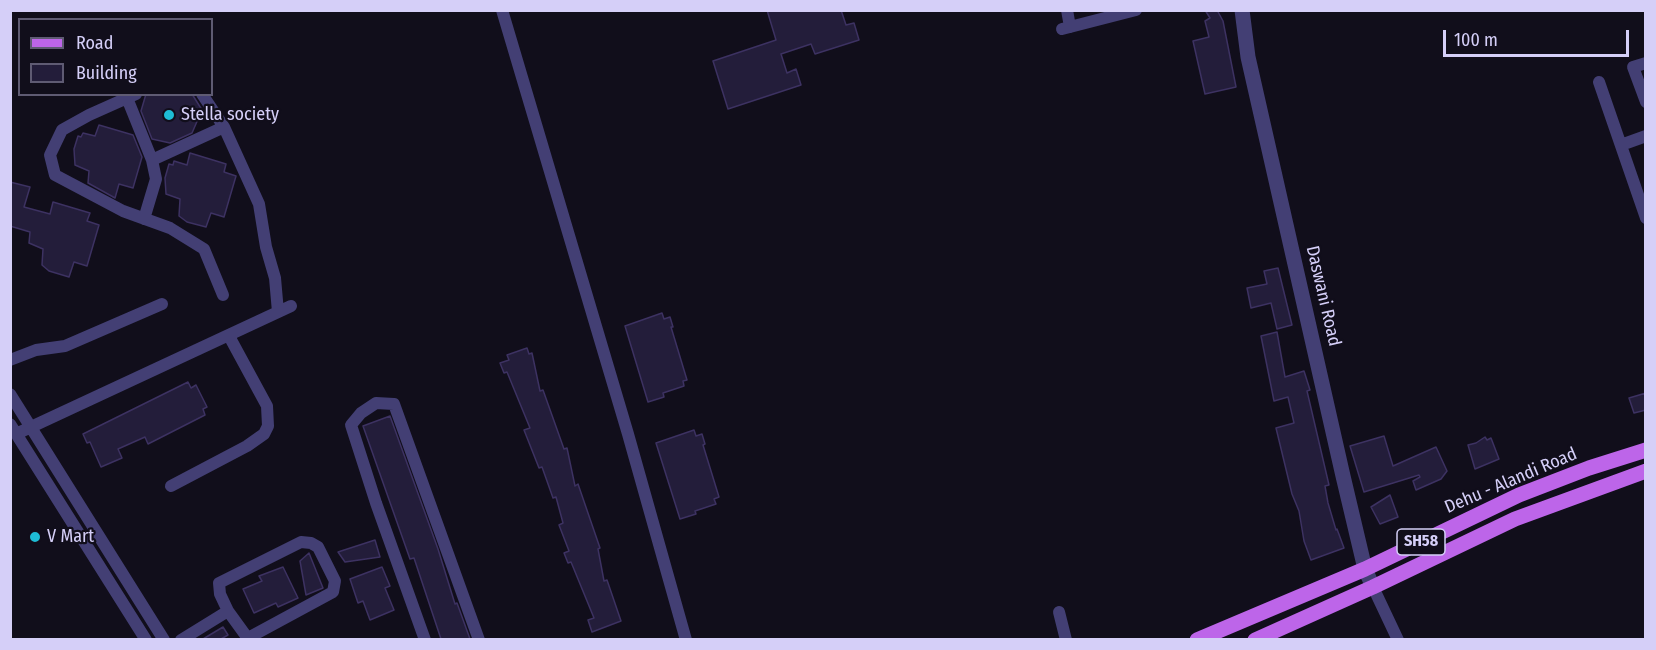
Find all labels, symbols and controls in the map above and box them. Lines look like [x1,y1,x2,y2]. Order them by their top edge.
legend [18,18,213,96]
scale bar [1446,18,1632,56]
text: 100 m [1454,29,1498,51]
text: Road [76,32,113,54]
text: Building [76,62,137,84]
place label: Stella society [181,104,279,126]
marker: Stella society [162,108,176,122]
street label: Daswani Road [1301,244,1345,348]
street label: Dehu - Alandi Road [1442,443,1580,519]
place label: V Mart [47,526,94,548]
road number: SH58 [1397,529,1445,555]
marker: V Mart [28,530,42,544]

